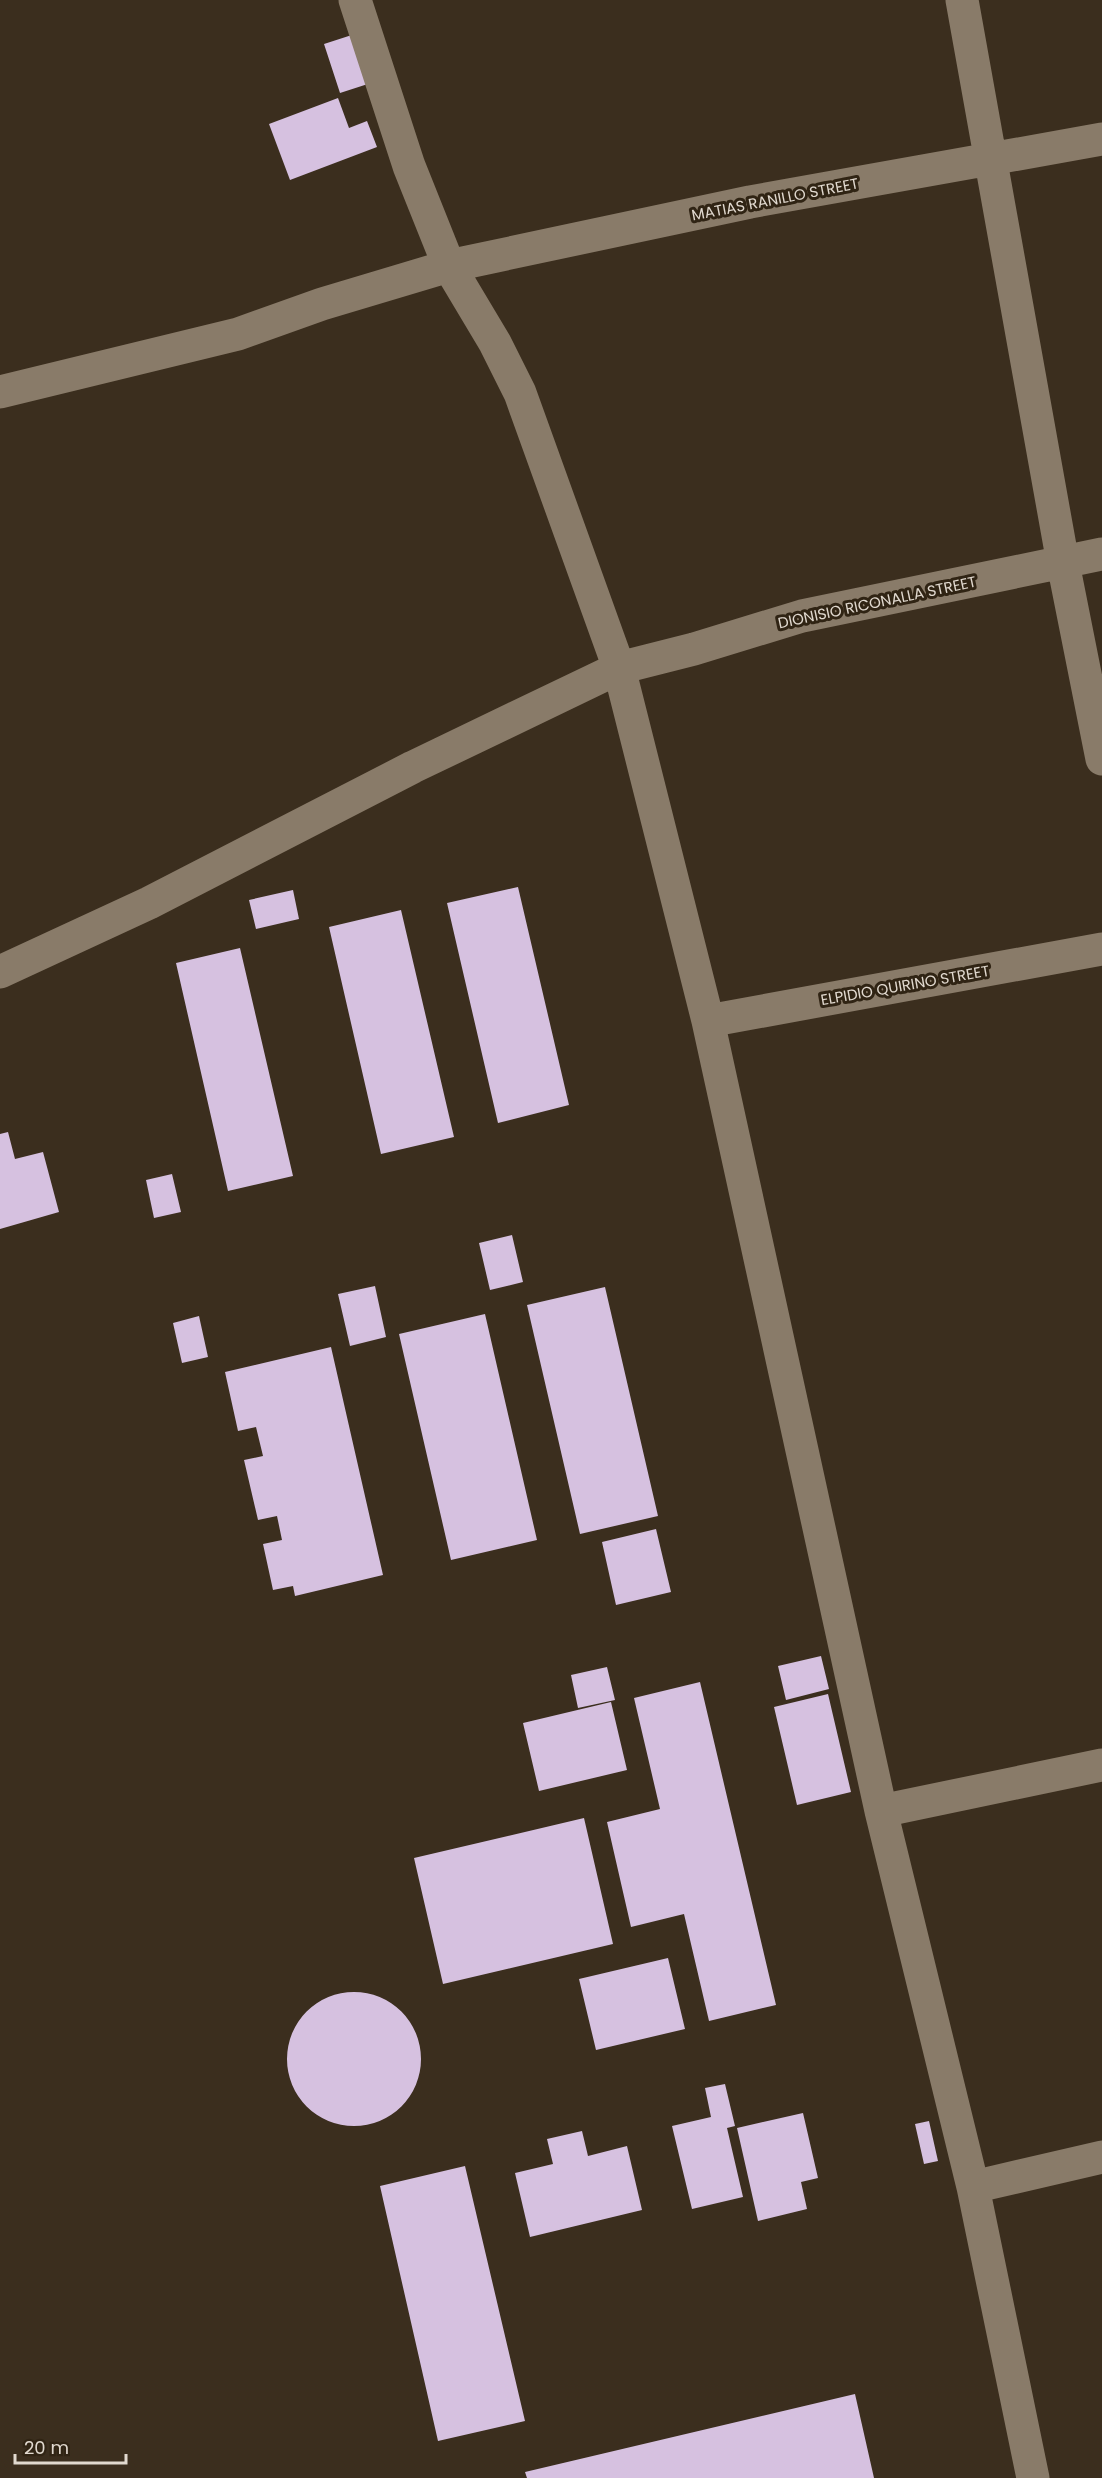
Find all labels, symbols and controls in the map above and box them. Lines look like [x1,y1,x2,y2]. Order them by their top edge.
street label: MATIAS RANILLO STREET [690,173,860,225]
street label: DIONISIO RICONALLA STREET [776,571,978,633]
street label: ELPIDIO QUIRINO STREET [819,960,991,1010]
scale bar [15,2427,126,2465]
text: 20 m [24,2435,69,2460]

